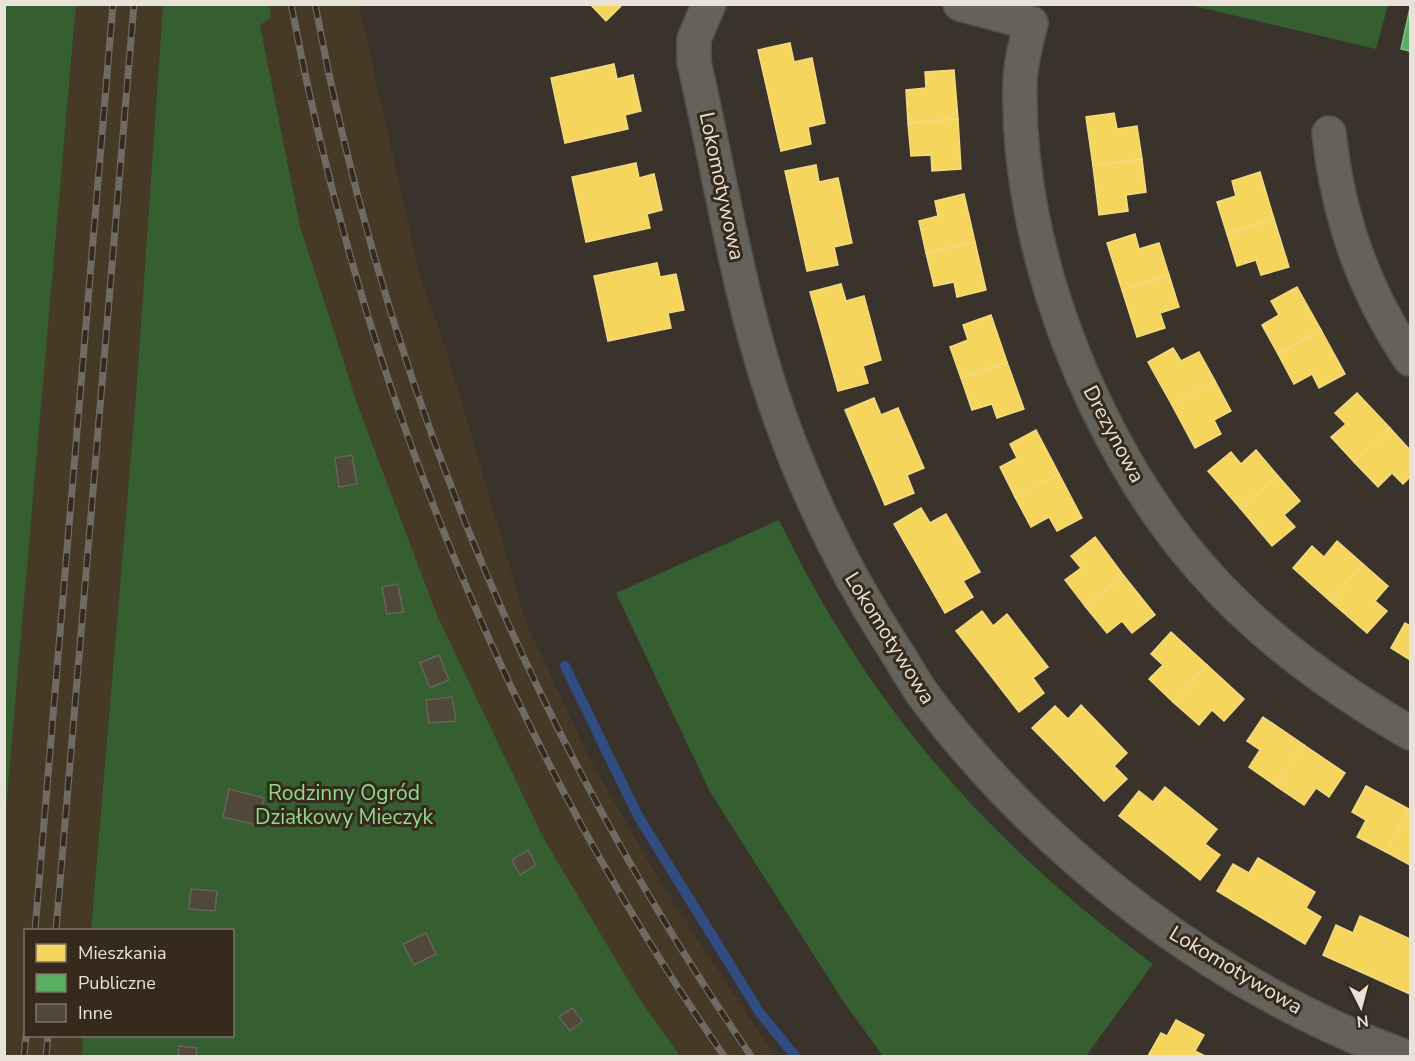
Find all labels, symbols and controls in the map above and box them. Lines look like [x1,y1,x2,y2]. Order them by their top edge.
street label: Lokomotywowa [693,109,751,263]
street label: Drezynowa [1077,380,1151,488]
street label: Lokomotywowa [838,567,942,709]
park label: Rodzinny Ogród Działkowy Mieczyk [255,779,434,831]
street label: Lokomotywowa [1164,919,1308,1021]
legend [24,929,234,1037]
text: Mieszkania [78,941,166,965]
text: Publiczne [78,971,156,995]
north arrow [1331,977,1391,1037]
text: Inne [78,1001,113,1025]
text: N [1355,1009,1370,1032]

